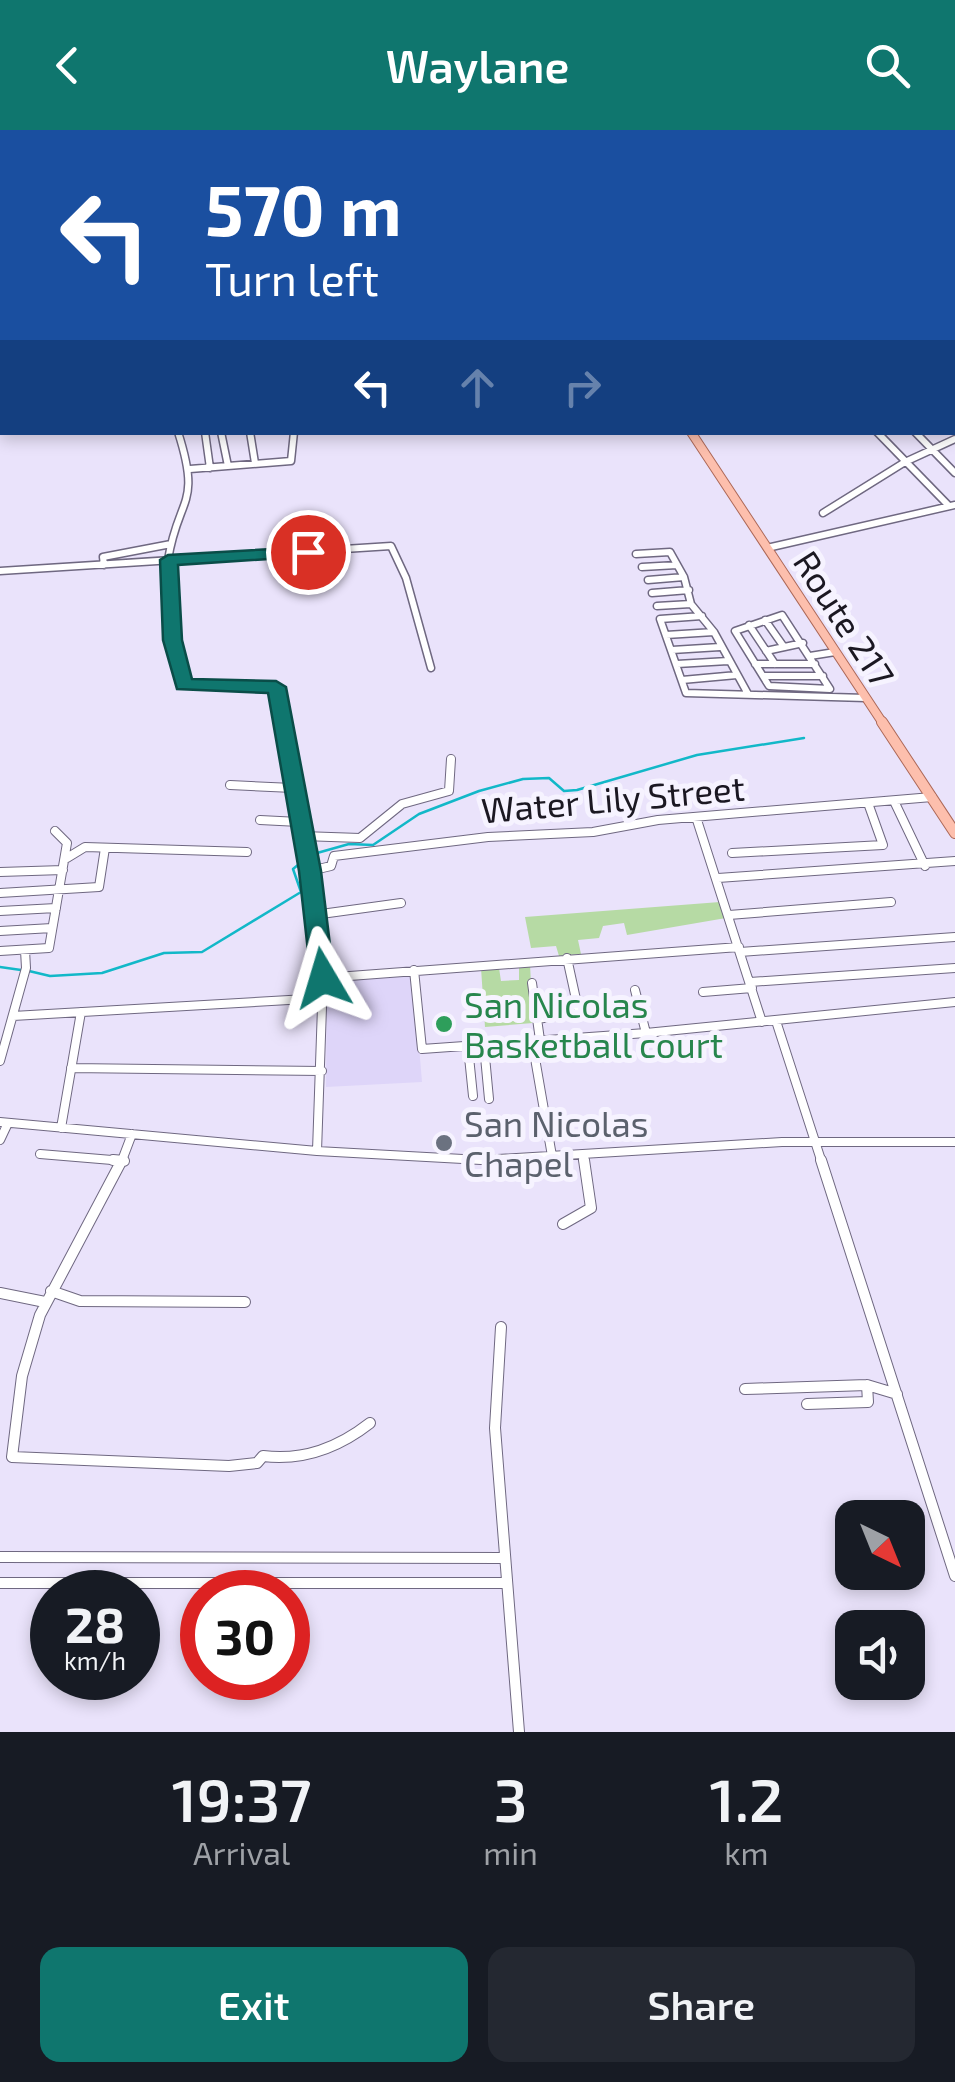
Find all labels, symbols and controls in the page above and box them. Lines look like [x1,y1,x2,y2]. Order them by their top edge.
icon: back [40,38,95,93]
text: Waylane [386,38,569,92]
icon: search [860,38,915,93]
text: 570 m [205,166,402,250]
icon: left [40,170,170,300]
text: Turn left [205,251,379,305]
icon: left [345,360,400,415]
icon: ahead [450,360,505,415]
icon: right [555,360,610,415]
pin [266,510,351,595]
icon: arrive [281,525,336,580]
street label: Route 217 [786,543,904,693]
street label: Water Lily Street [480,766,746,830]
position arrow [271,926,375,1030]
place label: San Nicolas Basketball court [464,983,723,1065]
marker: San Nicolas Basketball court [433,1013,455,1035]
place label: San Nicolas Chapel [464,1102,648,1184]
marker: San Nicolas Chapel [433,1132,455,1154]
north arrow [835,1500,925,1590]
map controls [835,1500,925,1700]
speed limit sign: 30 [180,1570,310,1700]
text: 28 [65,1593,125,1653]
button: sound [835,1610,925,1700]
text: km/h [64,1645,126,1675]
text: 19:37 [172,1762,312,1834]
text: 3 [494,1762,527,1834]
text: 1.2 [710,1762,783,1834]
text: Arrival [193,1833,290,1871]
text: min [483,1833,538,1871]
text: km [724,1833,769,1871]
button: Exit [40,1947,468,2062]
button: Share [488,1947,915,2062]

